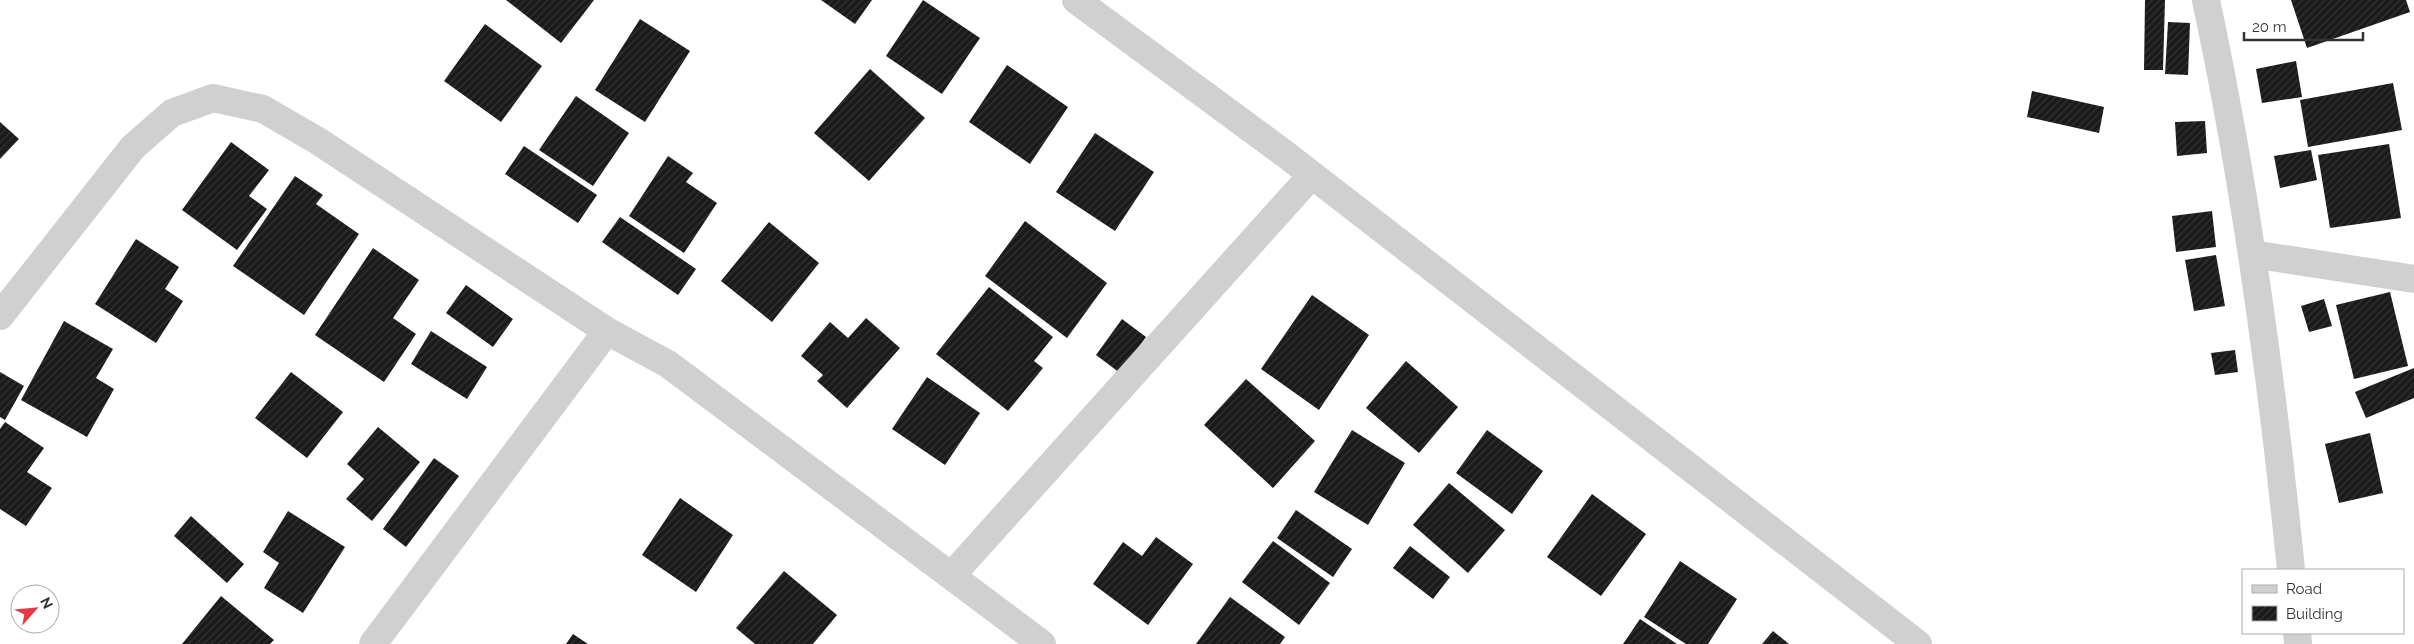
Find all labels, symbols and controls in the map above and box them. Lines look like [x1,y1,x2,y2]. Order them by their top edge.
scale bar [2244,10,2363,42]
text: 20 m [2252,18,2287,36]
legend [2242,569,2404,634]
text: Road [2286,580,2322,598]
north arrow [10,584,60,634]
text: N [37,595,56,611]
text: Building [2286,605,2343,623]

